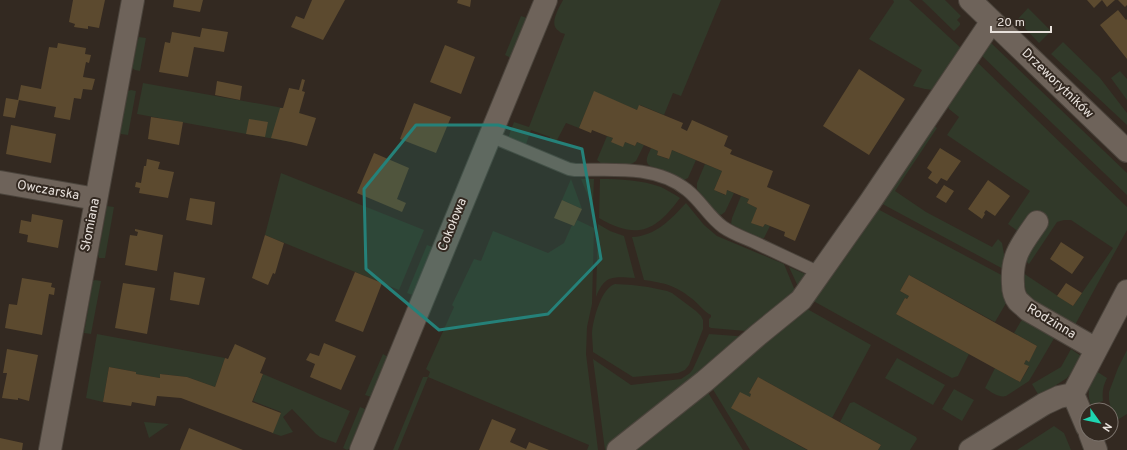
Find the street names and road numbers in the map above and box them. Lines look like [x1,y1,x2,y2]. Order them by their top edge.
street label: Drzeworytników [1018,46,1096,122]
street label: Owczarska [16,178,80,204]
street label: Cokołowa [435,196,471,254]
street label: Słomiana [78,197,104,253]
street label: Rodzinna [1023,301,1079,343]

